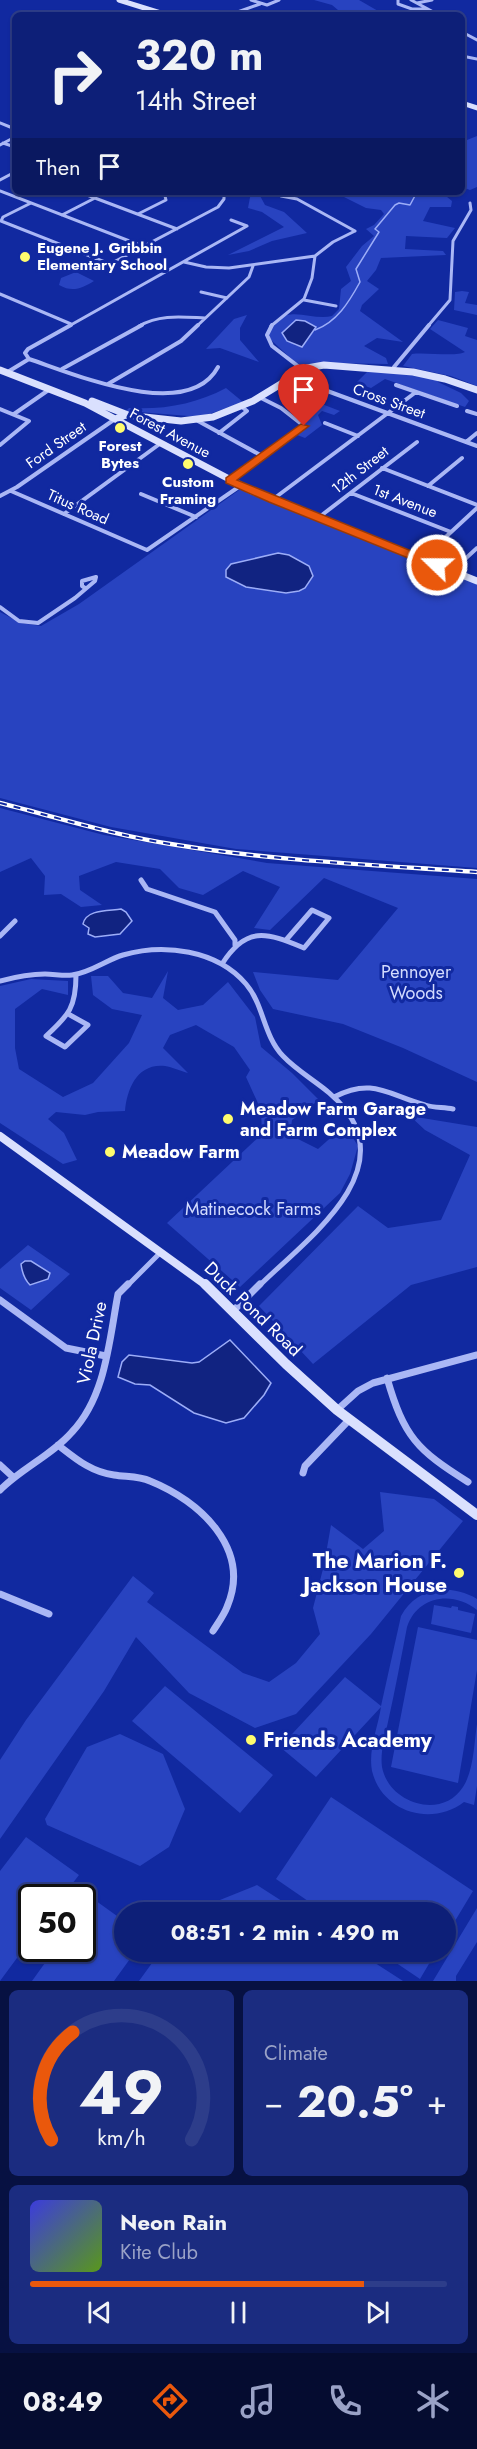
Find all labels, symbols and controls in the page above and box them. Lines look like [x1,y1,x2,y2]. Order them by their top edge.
text: 320 m [135,25,263,86]
icon: right [36,36,114,114]
text: 14th Street [135,81,256,120]
icon: arrive [93,150,126,183]
text: Then [36,151,81,183]
place label: Eugene J. Gribbin Elementary School [37,237,167,276]
marker: Eugene J. Gribbin Elementary School [18,250,32,264]
pin [278,364,329,426]
icon: arrive [287,373,320,406]
street label: Cross Street [350,378,429,424]
street label: Forest Avenue [126,402,215,464]
street label: Ford Street [21,416,91,474]
marker: Forest Bytes [113,421,127,435]
place label: Forest Bytes [99,435,142,474]
street label: 12th Street [327,440,394,499]
marker: Custom Framing [181,457,195,471]
place label: Custom Framing [160,471,216,510]
street label: 1st Avenue [369,479,441,523]
street label: Titus Road [44,484,112,530]
position arrow [405,533,469,597]
park label: Pennoyer Woods [381,959,452,1006]
place label: Meadow Farm Garage and Farm Complex [240,1096,426,1143]
marker: Meadow Farm Garage and Farm Complex [221,1112,235,1126]
place label: Meadow Farm [122,1139,240,1165]
marker: Meadow Farm [103,1145,117,1159]
park label: Matinecock Farms [185,1196,321,1222]
street label: Duck Pond Road [198,1256,308,1362]
street label: Viola Drive [70,1299,114,1387]
place label: The Marion F. Jackson House [299,1546,447,1600]
marker: The Marion F. Jackson House [452,1566,466,1580]
place label: Friends Academy [263,1725,433,1755]
marker: Friends Academy [244,1733,258,1747]
speed limit sign: 50 [18,1884,96,1962]
text: 08:51 · 2 min · 490 m [171,1916,399,1948]
text: Climate [264,2039,328,2068]
text: 49 [79,2047,164,2137]
text: 20.5° [297,2069,413,2134]
text: − [264,2079,283,2126]
text: + [427,2079,447,2126]
text: km/h [97,2122,146,2153]
text: Neon Rain [120,2206,227,2238]
text: Kite Club [120,2238,198,2267]
icon: previous [83,2296,116,2329]
icon: pause [222,2296,255,2329]
icon: next [361,2296,394,2329]
icon: directions [149,2380,191,2422]
icon: music [237,2380,279,2422]
icon: phone [324,2380,366,2422]
icon: climate [412,2380,454,2422]
text: 08:49 [23,2382,103,2421]

